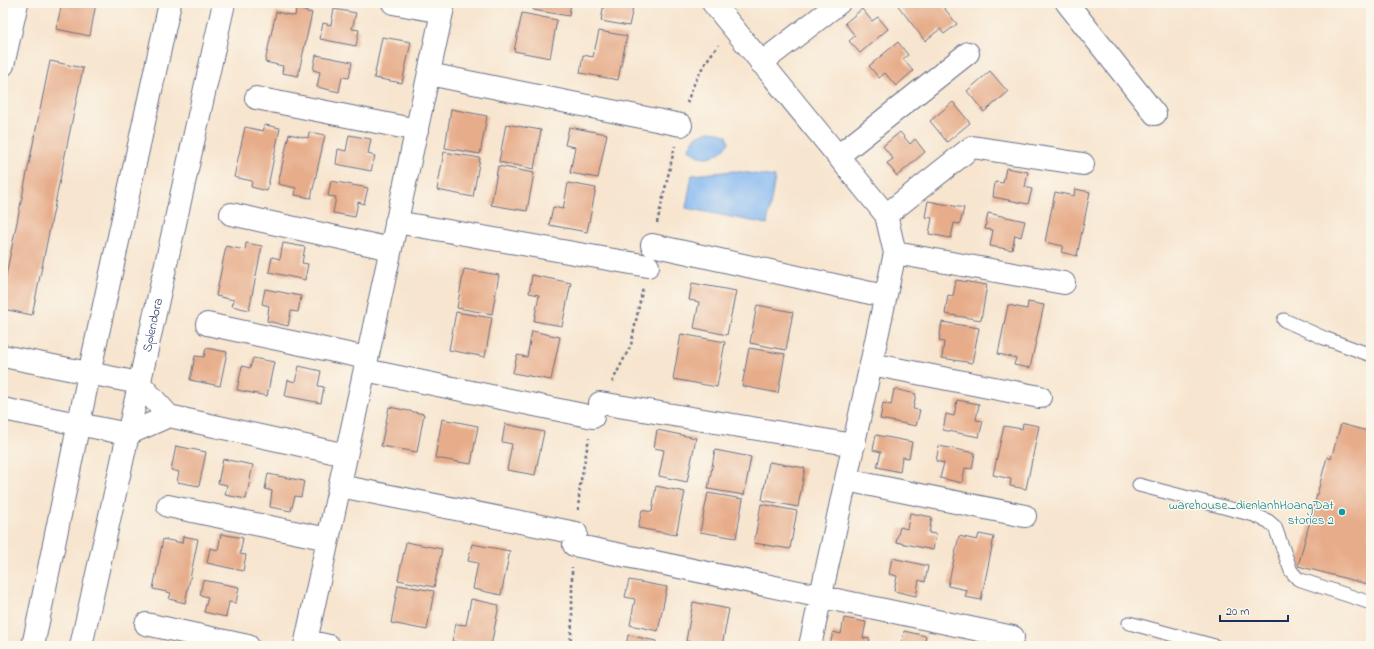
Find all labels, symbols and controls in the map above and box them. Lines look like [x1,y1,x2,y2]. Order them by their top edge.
street label: Splendora [137,296,168,354]
place label: warehouse_dienlanhHoangDat stories 2 [1169,496,1335,530]
marker: warehouse_dienlanhHoangDat stories 2 [1337,507,1347,517]
scale bar [1220,597,1288,623]
text: 20 m [1226,603,1249,621]

